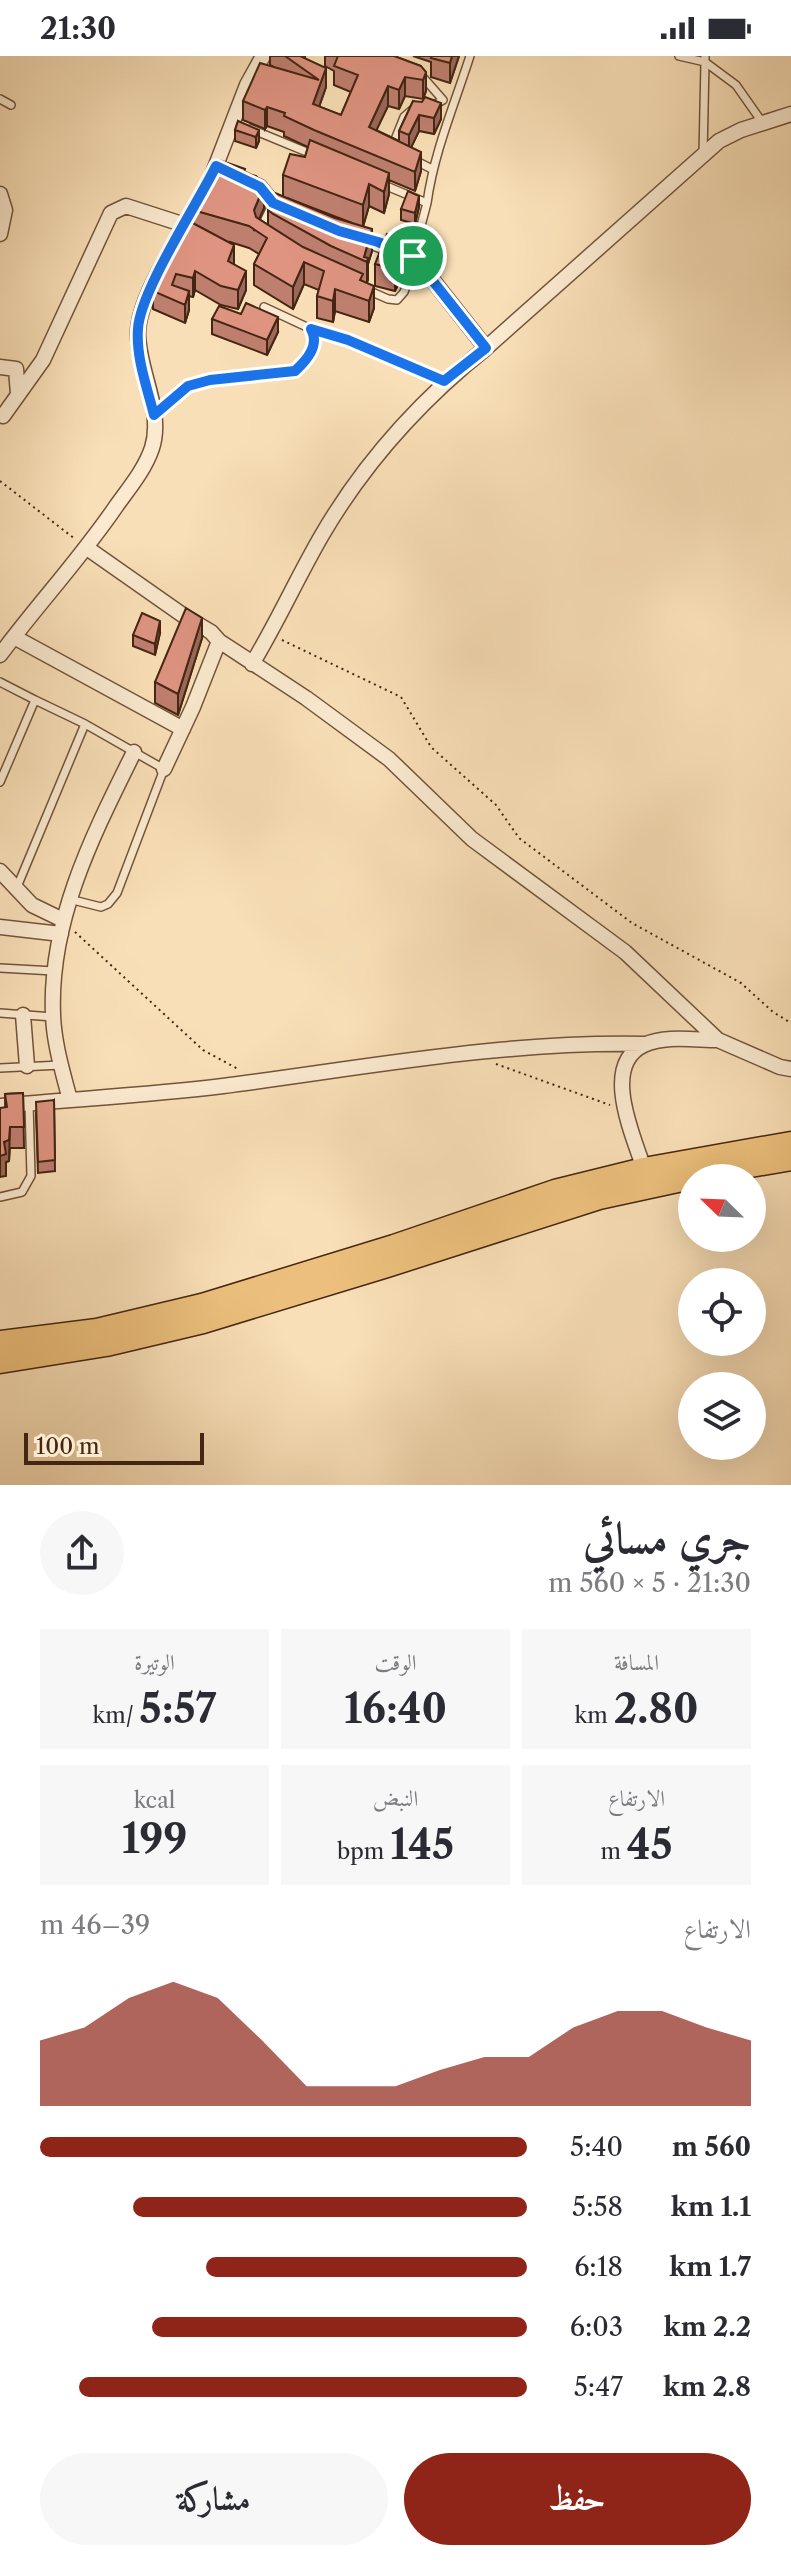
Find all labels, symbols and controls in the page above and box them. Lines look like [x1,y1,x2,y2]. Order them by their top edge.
text: 21:30 [40,10,116,47]
pin [379,222,447,290]
icon: arrive [391,234,435,278]
north arrow [678,1164,766,1252]
map controls [678,1164,766,1460]
button: locate [678,1268,766,1356]
button: layers [678,1372,766,1460]
scale bar [24,1429,204,1465]
text: 100 m [36,1433,99,1460]
text: جري مسائي [583,1510,751,1564]
button: share [40,1511,124,1595]
text: 21:30 · 5 × 560 m [548,1567,751,1599]
text: الوتيرة [134,1649,175,1676]
text: الوقت [374,1649,417,1676]
text: المسافة [614,1649,659,1676]
text: 5:57 [140,1684,216,1733]
text: 16:40 [344,1684,447,1733]
text: 2.80 [614,1684,698,1733]
text: /km [93,1702,140,1729]
text: km [575,1702,614,1729]
text: النبض [373,1785,418,1812]
text: الارتفاع [608,1785,665,1812]
text: kcal [134,1787,175,1814]
text: 199 [122,1814,187,1863]
text: 145 [390,1820,454,1869]
text: 45 [627,1820,673,1869]
text: bpm [337,1838,390,1865]
text: m [600,1838,627,1865]
text: 39–46 m [40,1909,150,1941]
text: الارتفاع [684,1913,751,1945]
text: 5:40 [570,2131,623,2163]
text: 560 m [672,2131,751,2163]
text: 5:58 [572,2191,623,2223]
text: 1.1 km [671,2191,751,2223]
text: 6:18 [574,2251,623,2283]
text: 1.7 km [669,2251,751,2283]
text: 6:03 [570,2311,623,2343]
text: 2.2 km [664,2311,751,2343]
text: 5:47 [574,2371,623,2403]
text: 2.8 km [663,2371,751,2403]
button: مشاركة [40,2453,388,2545]
button: حفظ [404,2453,751,2545]

